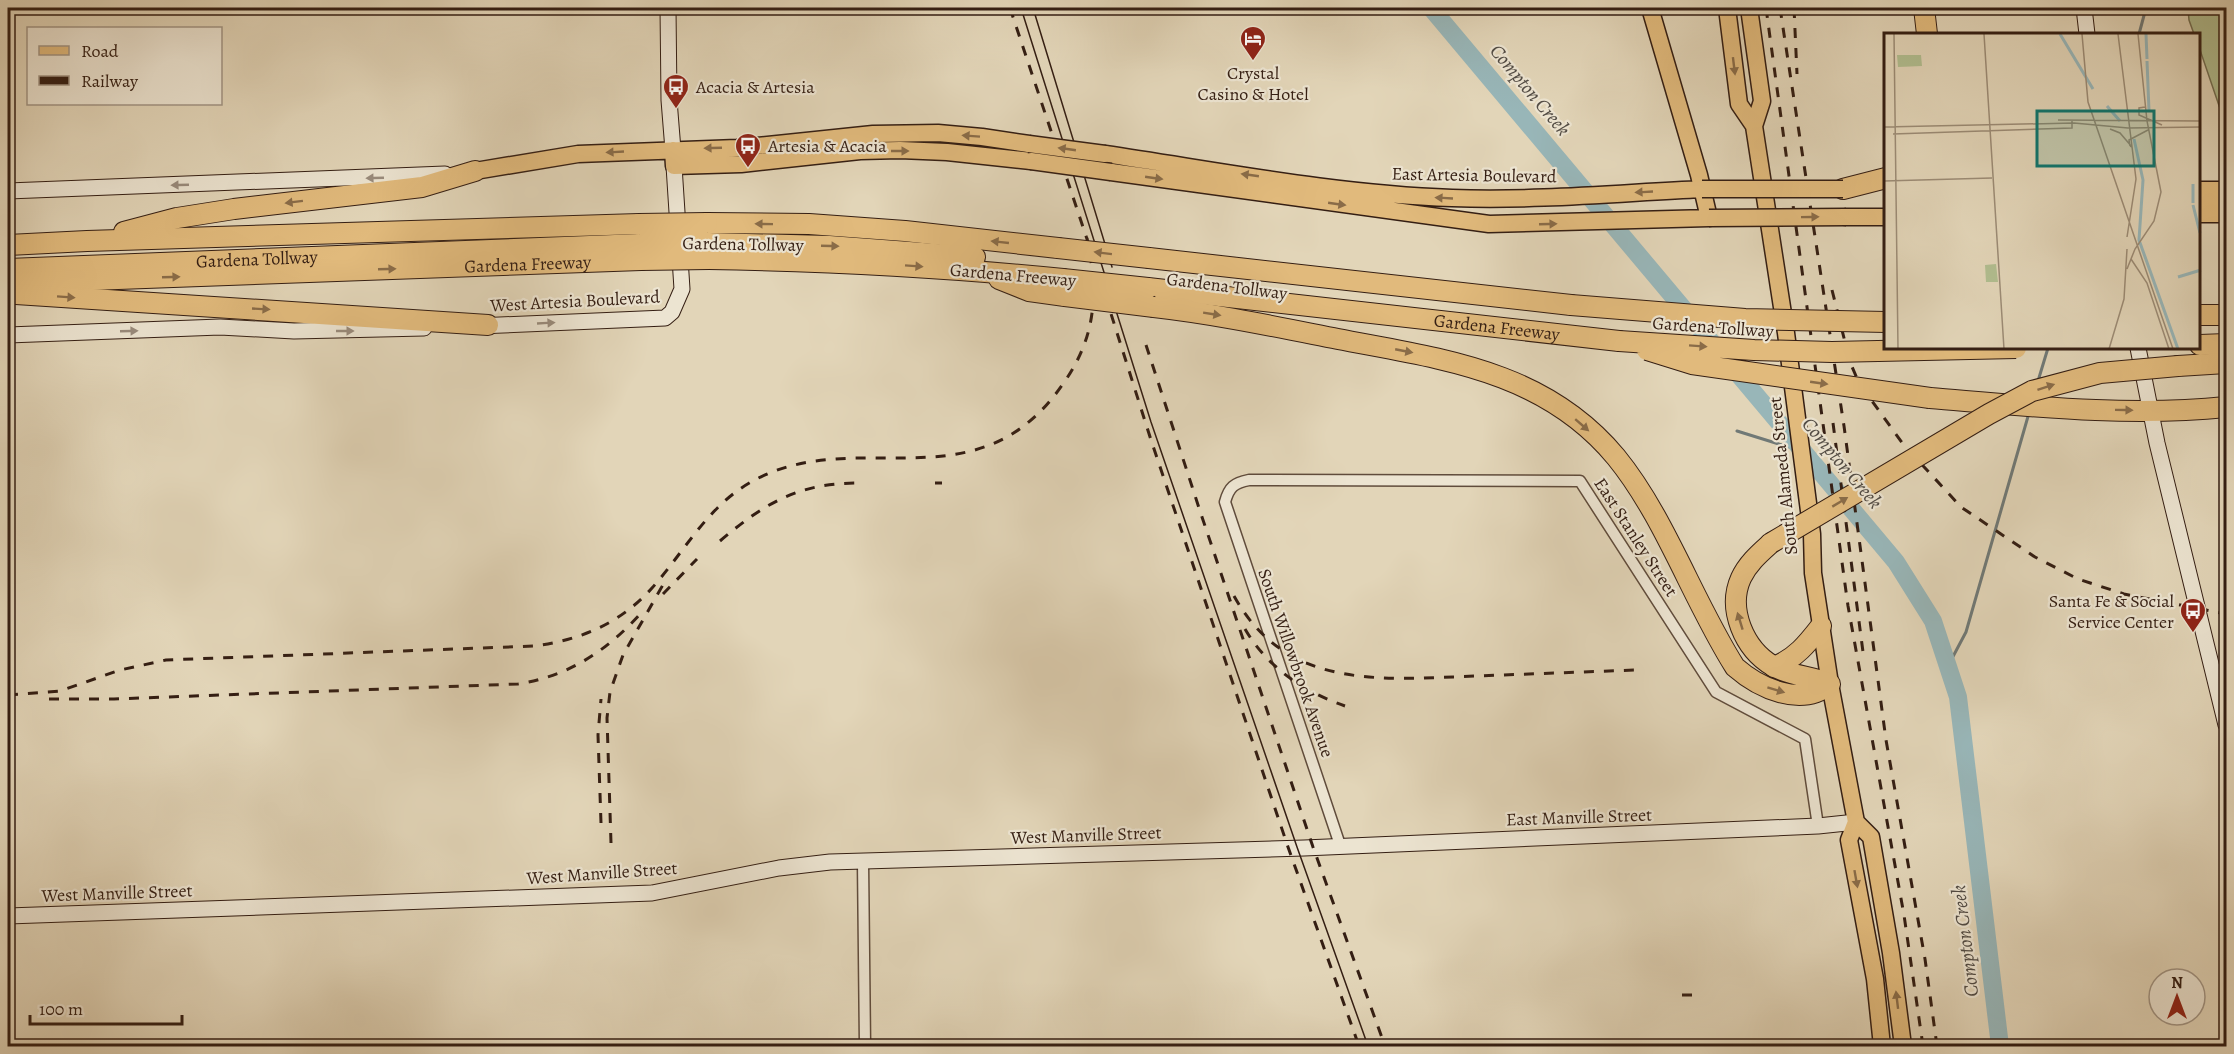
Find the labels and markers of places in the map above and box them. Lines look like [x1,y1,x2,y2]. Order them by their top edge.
hotel icon: Crystal Casino & Hotel [1238,24,1268,62]
place label: Crystal Casino & Hotel [1197,61,1309,106]
bus stop icon: Acacia & Artesia [661,72,691,110]
place label: Acacia & Artesia [695,75,815,99]
bus stop icon: Artesia & Acacia [733,131,763,169]
place label: Artesia & Acacia [767,134,887,158]
place label: Santa Fe & Social Service Center [2049,589,2175,634]
bus stop icon: Santa Fe & Social Service Center [2178,596,2208,634]

